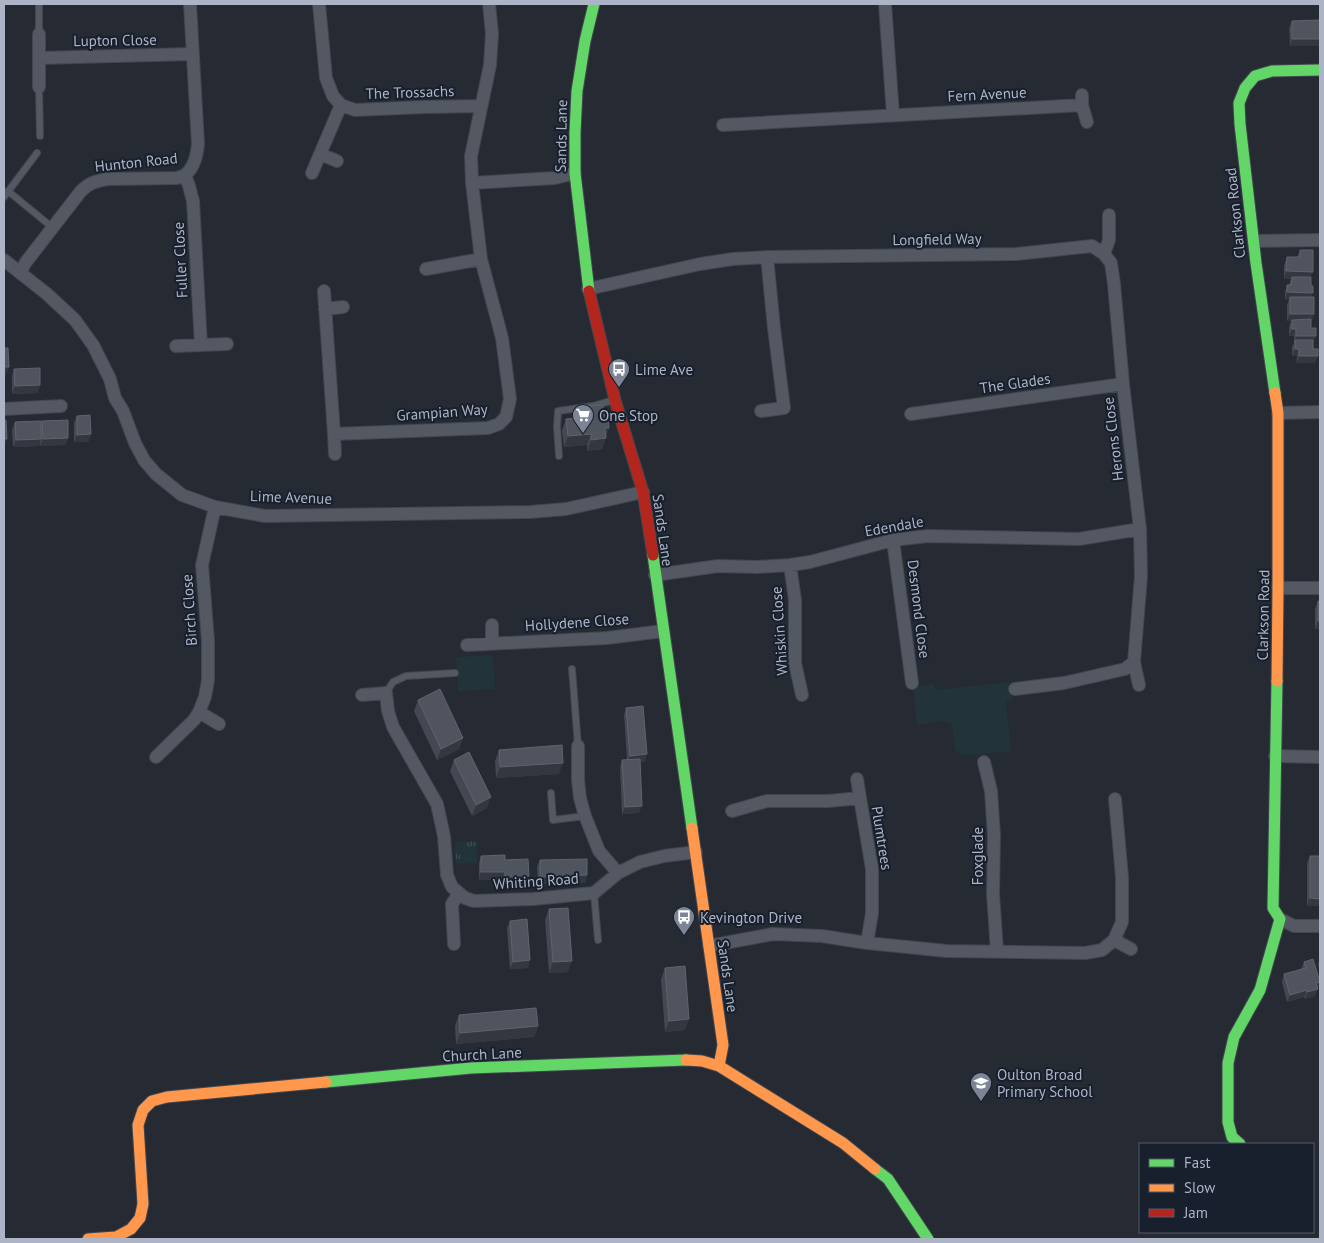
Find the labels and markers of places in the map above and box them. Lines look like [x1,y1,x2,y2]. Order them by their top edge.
bus stop icon: Lime Ave [607,357,631,388]
place label: Lime Ave [635,360,693,379]
supermarket icon: One Stop [571,403,595,434]
place label: One Stop [599,406,658,425]
bus stop icon: Kevington Drive [672,905,696,936]
place label: Kevington Drive [700,908,802,927]
place label: Oulton Broad Primary School [997,1065,1093,1101]
school or university icon: Oulton Broad Primary School [969,1071,993,1102]

